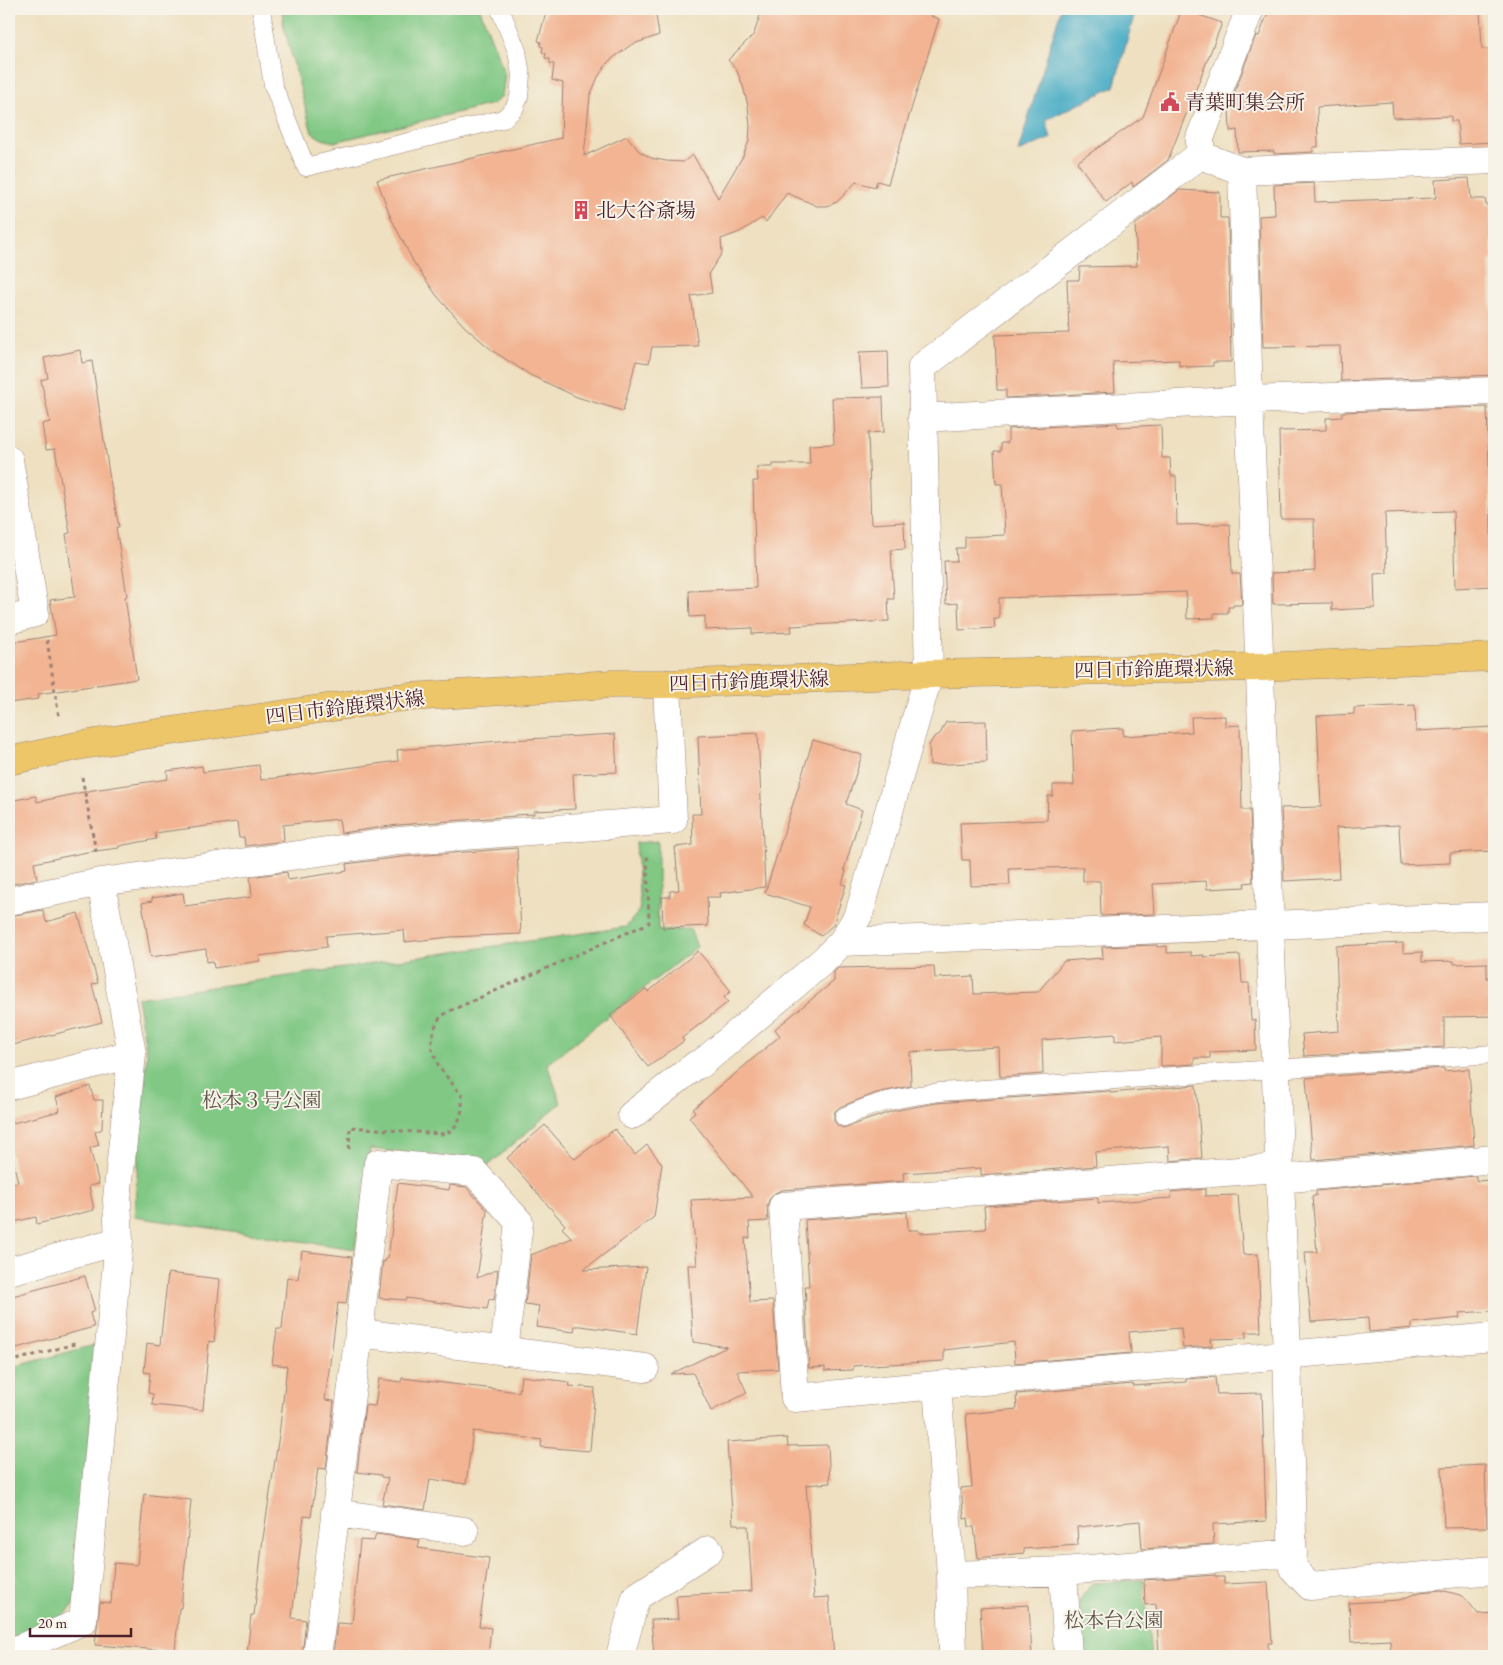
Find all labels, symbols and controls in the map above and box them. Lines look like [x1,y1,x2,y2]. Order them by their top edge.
place label: 青葉町集会所 [1185,89,1305,115]
public building icon: 青葉町集会所 [1159,91,1181,113]
place label: 北大谷斎場 [596,197,696,223]
building icon: 北大谷斎場 [570,199,592,221]
street label: 四日市鈴鹿環状線 [1074,655,1234,683]
street label: 四日市鈴鹿環状線 [669,665,829,697]
street label: 四日市鈴鹿環状線 [264,684,426,730]
park label: 松本３号公園 [202,1087,322,1113]
scale bar [30,1605,131,1637]
park label: 松本台公園 [1064,1607,1164,1633]
text: 20 m [38,1613,67,1632]

